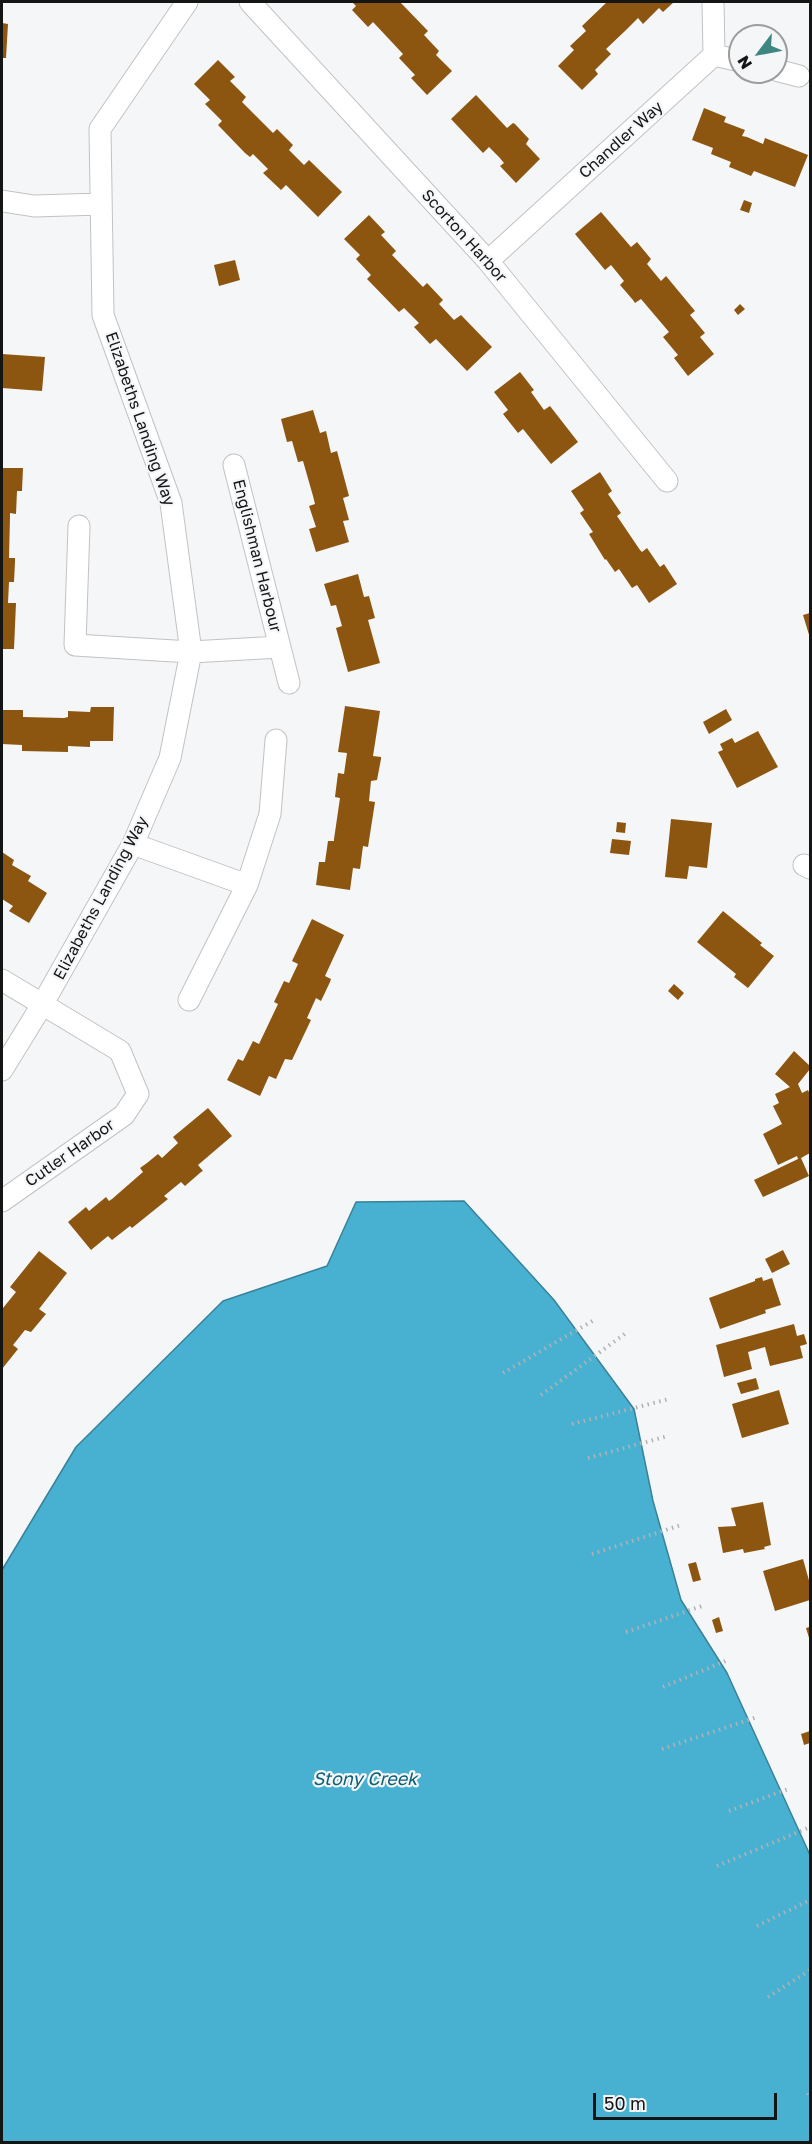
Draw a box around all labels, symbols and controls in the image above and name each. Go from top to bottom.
north arrow [728,24,788,84]
text: N [733,52,756,73]
street label: Chandler Way [575,97,667,183]
street label: Scorton Harbor [417,186,511,286]
street label: Elizabeths Landing Way [101,330,179,508]
street label: Englishman Harbour [229,478,285,634]
street label: Elizabeths Landing Way [50,813,152,983]
street label: Cutler Harbor [22,1115,118,1191]
water label: Stony Creek [313,1768,417,1790]
scale bar [596,2081,780,2119]
text: 50 m [604,2092,646,2114]

